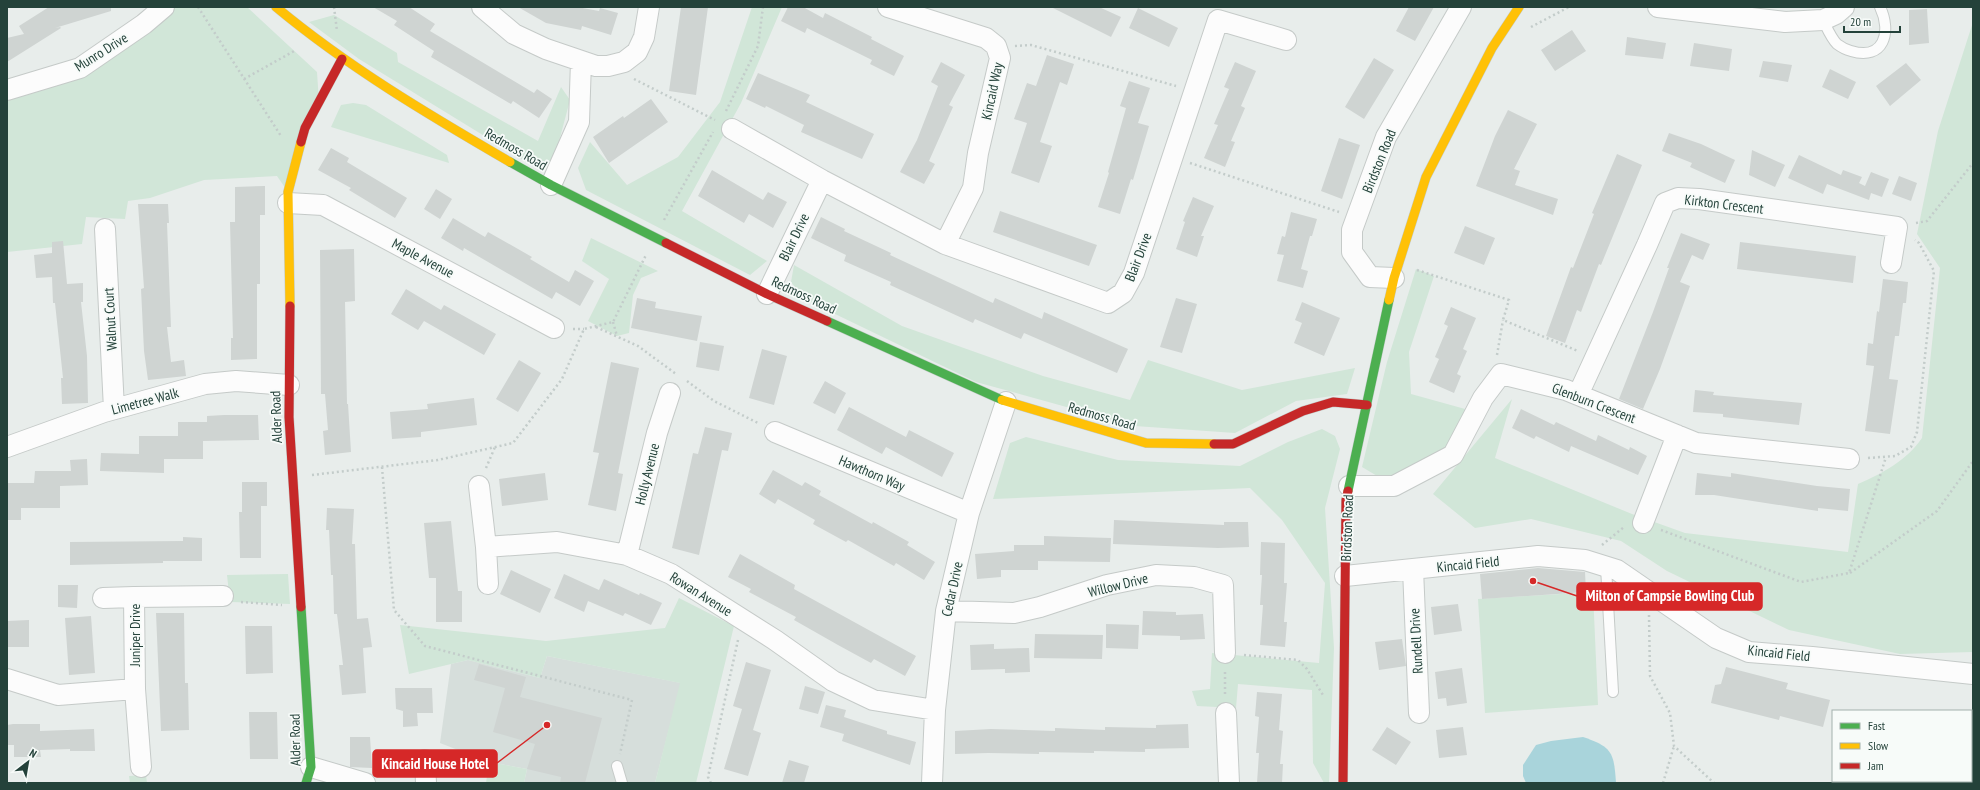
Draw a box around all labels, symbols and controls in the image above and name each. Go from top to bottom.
scale bar [1844,8,1900,34]
text: 20 m [1850,14,1871,29]
street label: Munro Drive [71,29,131,75]
street label: Kincaid Way [977,60,1007,121]
street label: Redmoss Road [481,124,551,174]
street label: Birdston Road [1358,127,1400,195]
street label: Kirkton Crescent [1684,190,1765,218]
street label: Blair Drive [775,210,813,264]
street label: Blair Drive [1121,230,1156,284]
street label: Maple Avenue [389,234,457,282]
street label: Redmoss Road [769,272,839,318]
street label: Walnut Court [99,287,121,351]
street label: Glenburn Crescent [1550,379,1639,427]
street label: Limetree Walk [109,383,181,419]
street label: Alder Road [266,390,286,444]
street label: Redmoss Road [1066,398,1138,434]
street label: Holly Avenue [631,441,663,507]
street label: Hawthorn Way [836,451,908,495]
street label: Birdston Road [1337,494,1357,562]
street label: Kincaid Field [1436,552,1500,576]
street label: Cedar Drive [937,560,967,618]
street label: Rowan Avenue [667,568,736,620]
street label: Willow Drive [1086,569,1150,601]
callout: Milton of Campsie Bowling Club [1577,583,1762,610]
text: Milton of Campsie Bowling Club [1586,586,1755,605]
street label: Juniper Drive [126,603,144,667]
street label: Rundell Drive [1405,607,1427,674]
street label: Kincaid Field [1747,641,1811,665]
legend [1832,710,1972,782]
street label: Alder Road [286,714,304,766]
text: Fast [1868,718,1886,733]
text: Slow [1868,738,1889,753]
north arrow [8,742,48,782]
text: N [27,746,39,761]
callout: Kincaid House Hotel [373,750,497,777]
text: Kincaid House Hotel [381,754,489,773]
text: Jam [1867,758,1884,773]

